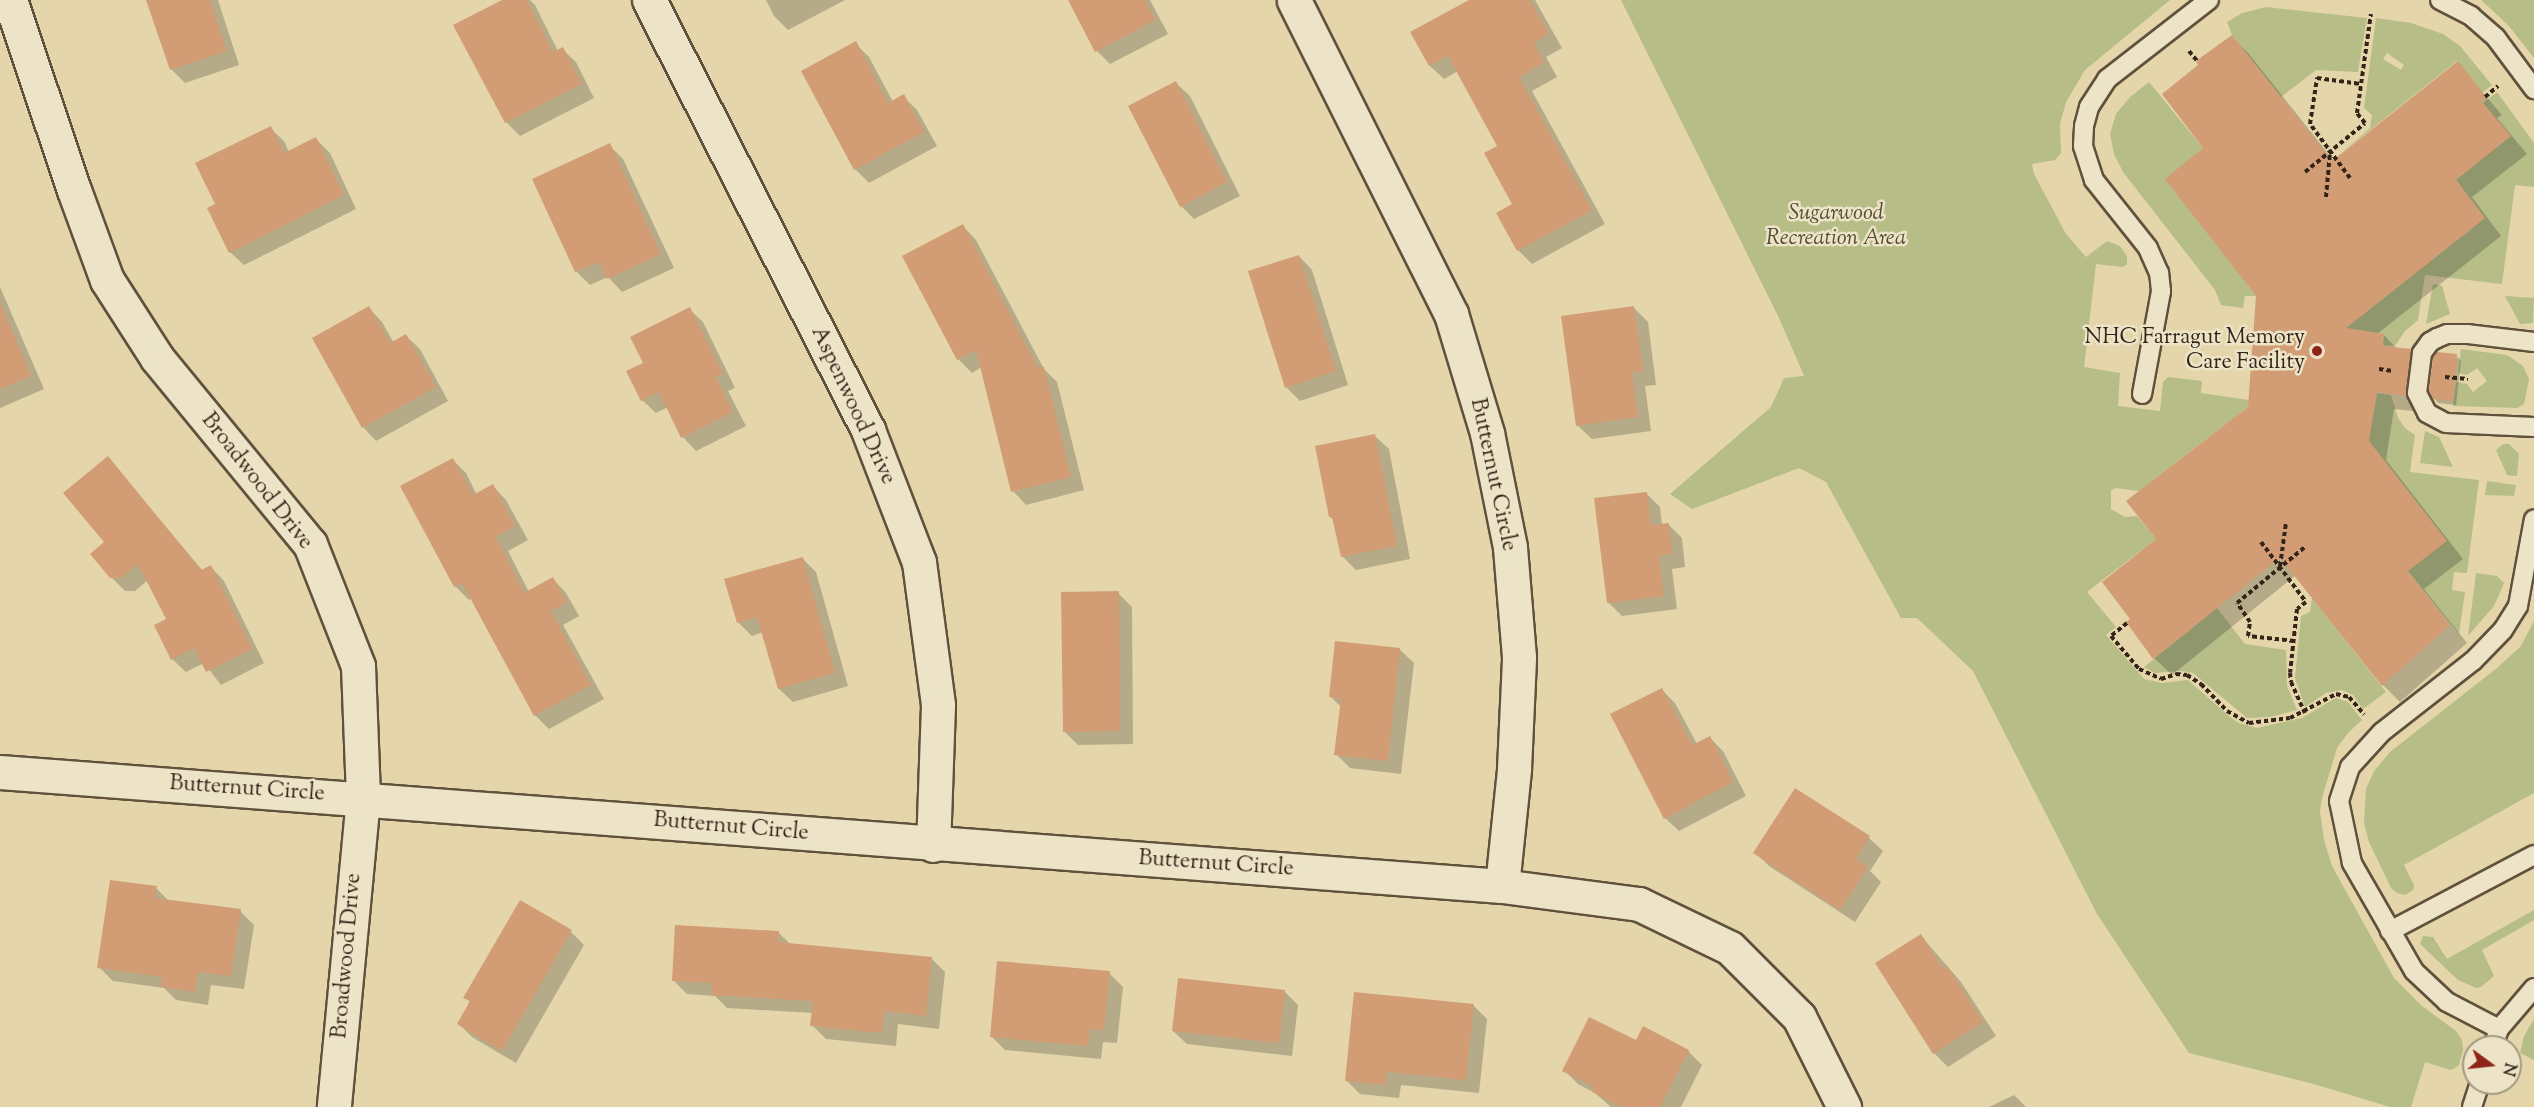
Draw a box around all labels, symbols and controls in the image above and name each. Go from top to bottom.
park label: Sugarwood Recreation Area [1766,201,1906,252]
street label: Aspenwood Drive [804,323,900,489]
place label: NHC Farragut Memory Care Facility [2085,325,2305,376]
marker: NHC Farragut Memory Care Facility [2310,344,2324,358]
street label: Butternut Circle [1463,396,1521,554]
street label: Broadwood Drive [194,408,318,556]
street label: Butternut Circle [168,771,326,809]
street label: Butternut Circle [652,808,810,848]
street label: Butternut Circle [1137,846,1295,884]
street label: Broadwood Drive [328,872,368,1040]
north arrow [2462,1035,2522,1095]
text: N [2495,1060,2521,1078]

